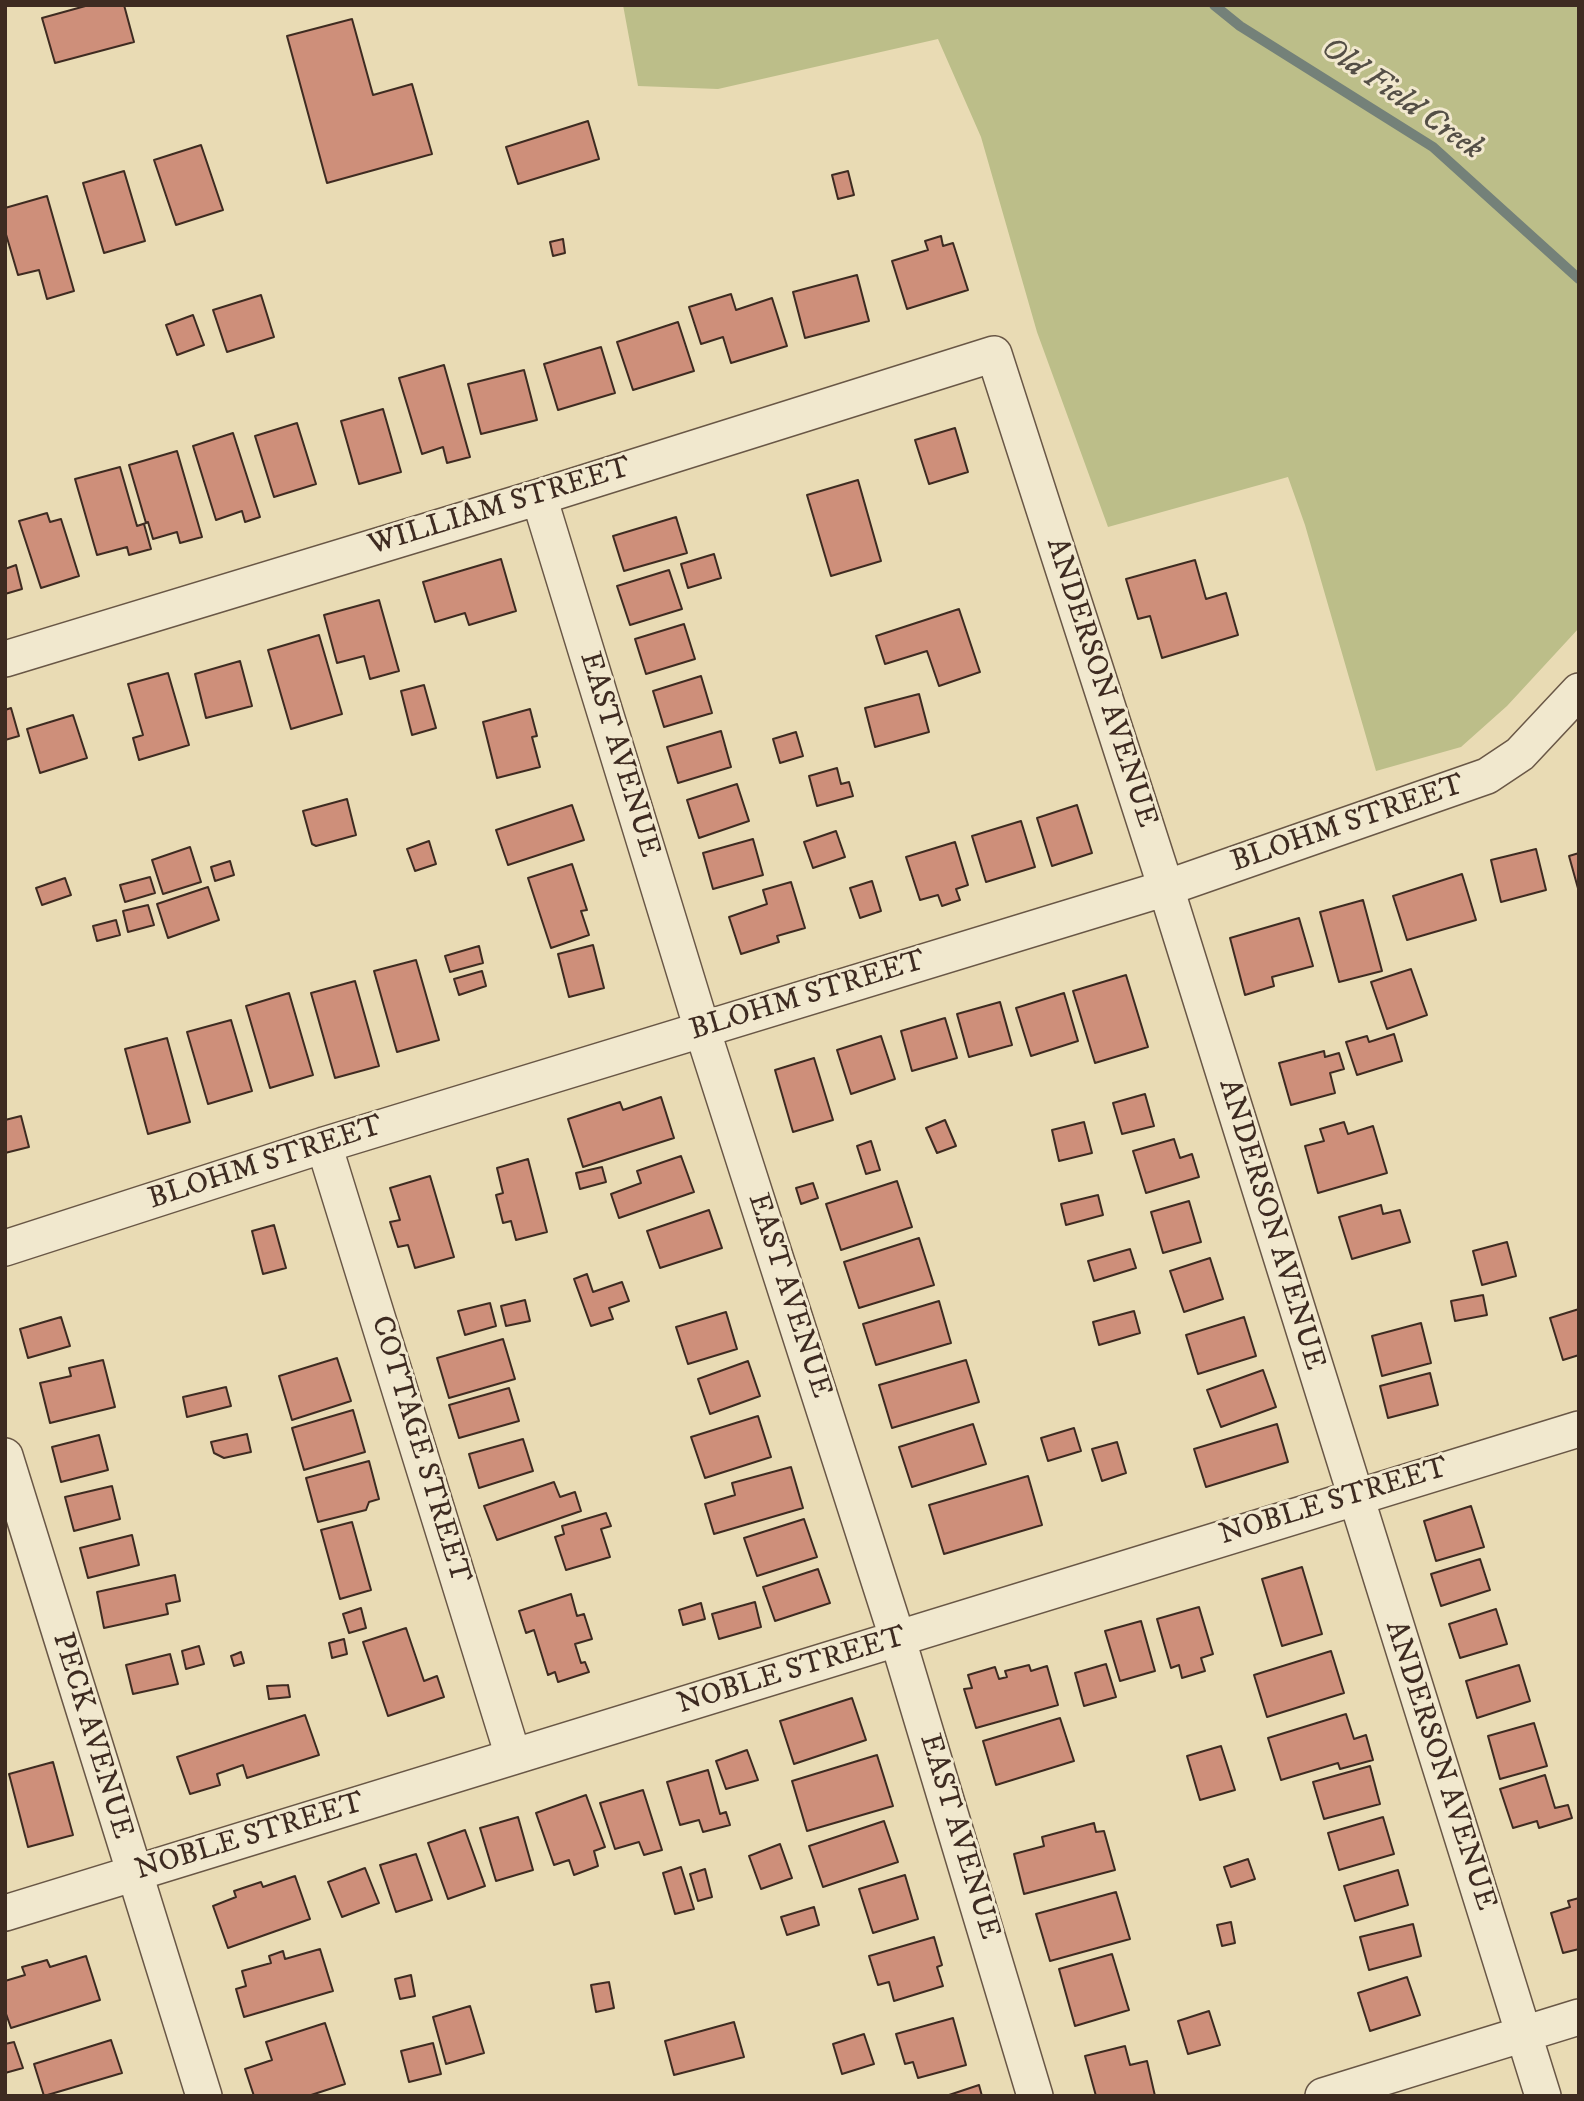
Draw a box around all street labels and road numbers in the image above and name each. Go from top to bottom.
street label: WILLIAM STREET [365,451,635,565]
street label: ANDERSON AVENUE [1036,534,1164,832]
street label: EAST AVENUE [570,648,666,862]
street label: BLOHM STREET [1227,768,1469,882]
street label: BLOHM STREET [686,944,930,1050]
street label: ANDERSON AVENUE [1209,1075,1331,1375]
street label: BLOHM STREET [144,1109,388,1219]
street label: EAST AVENUE [738,1189,838,1403]
street label: COTTAGE STREET [361,1312,477,1588]
street label: NOBLE STREET [1215,1451,1453,1555]
street label: ANDERSON AVENUE [1375,1617,1503,1915]
street label: NOBLE STREET [673,1620,911,1724]
street label: PECK AVENUE [43,1629,139,1843]
street label: EAST AVENUE [910,1730,1006,1944]
street label: NOBLE STREET [131,1786,369,1890]

